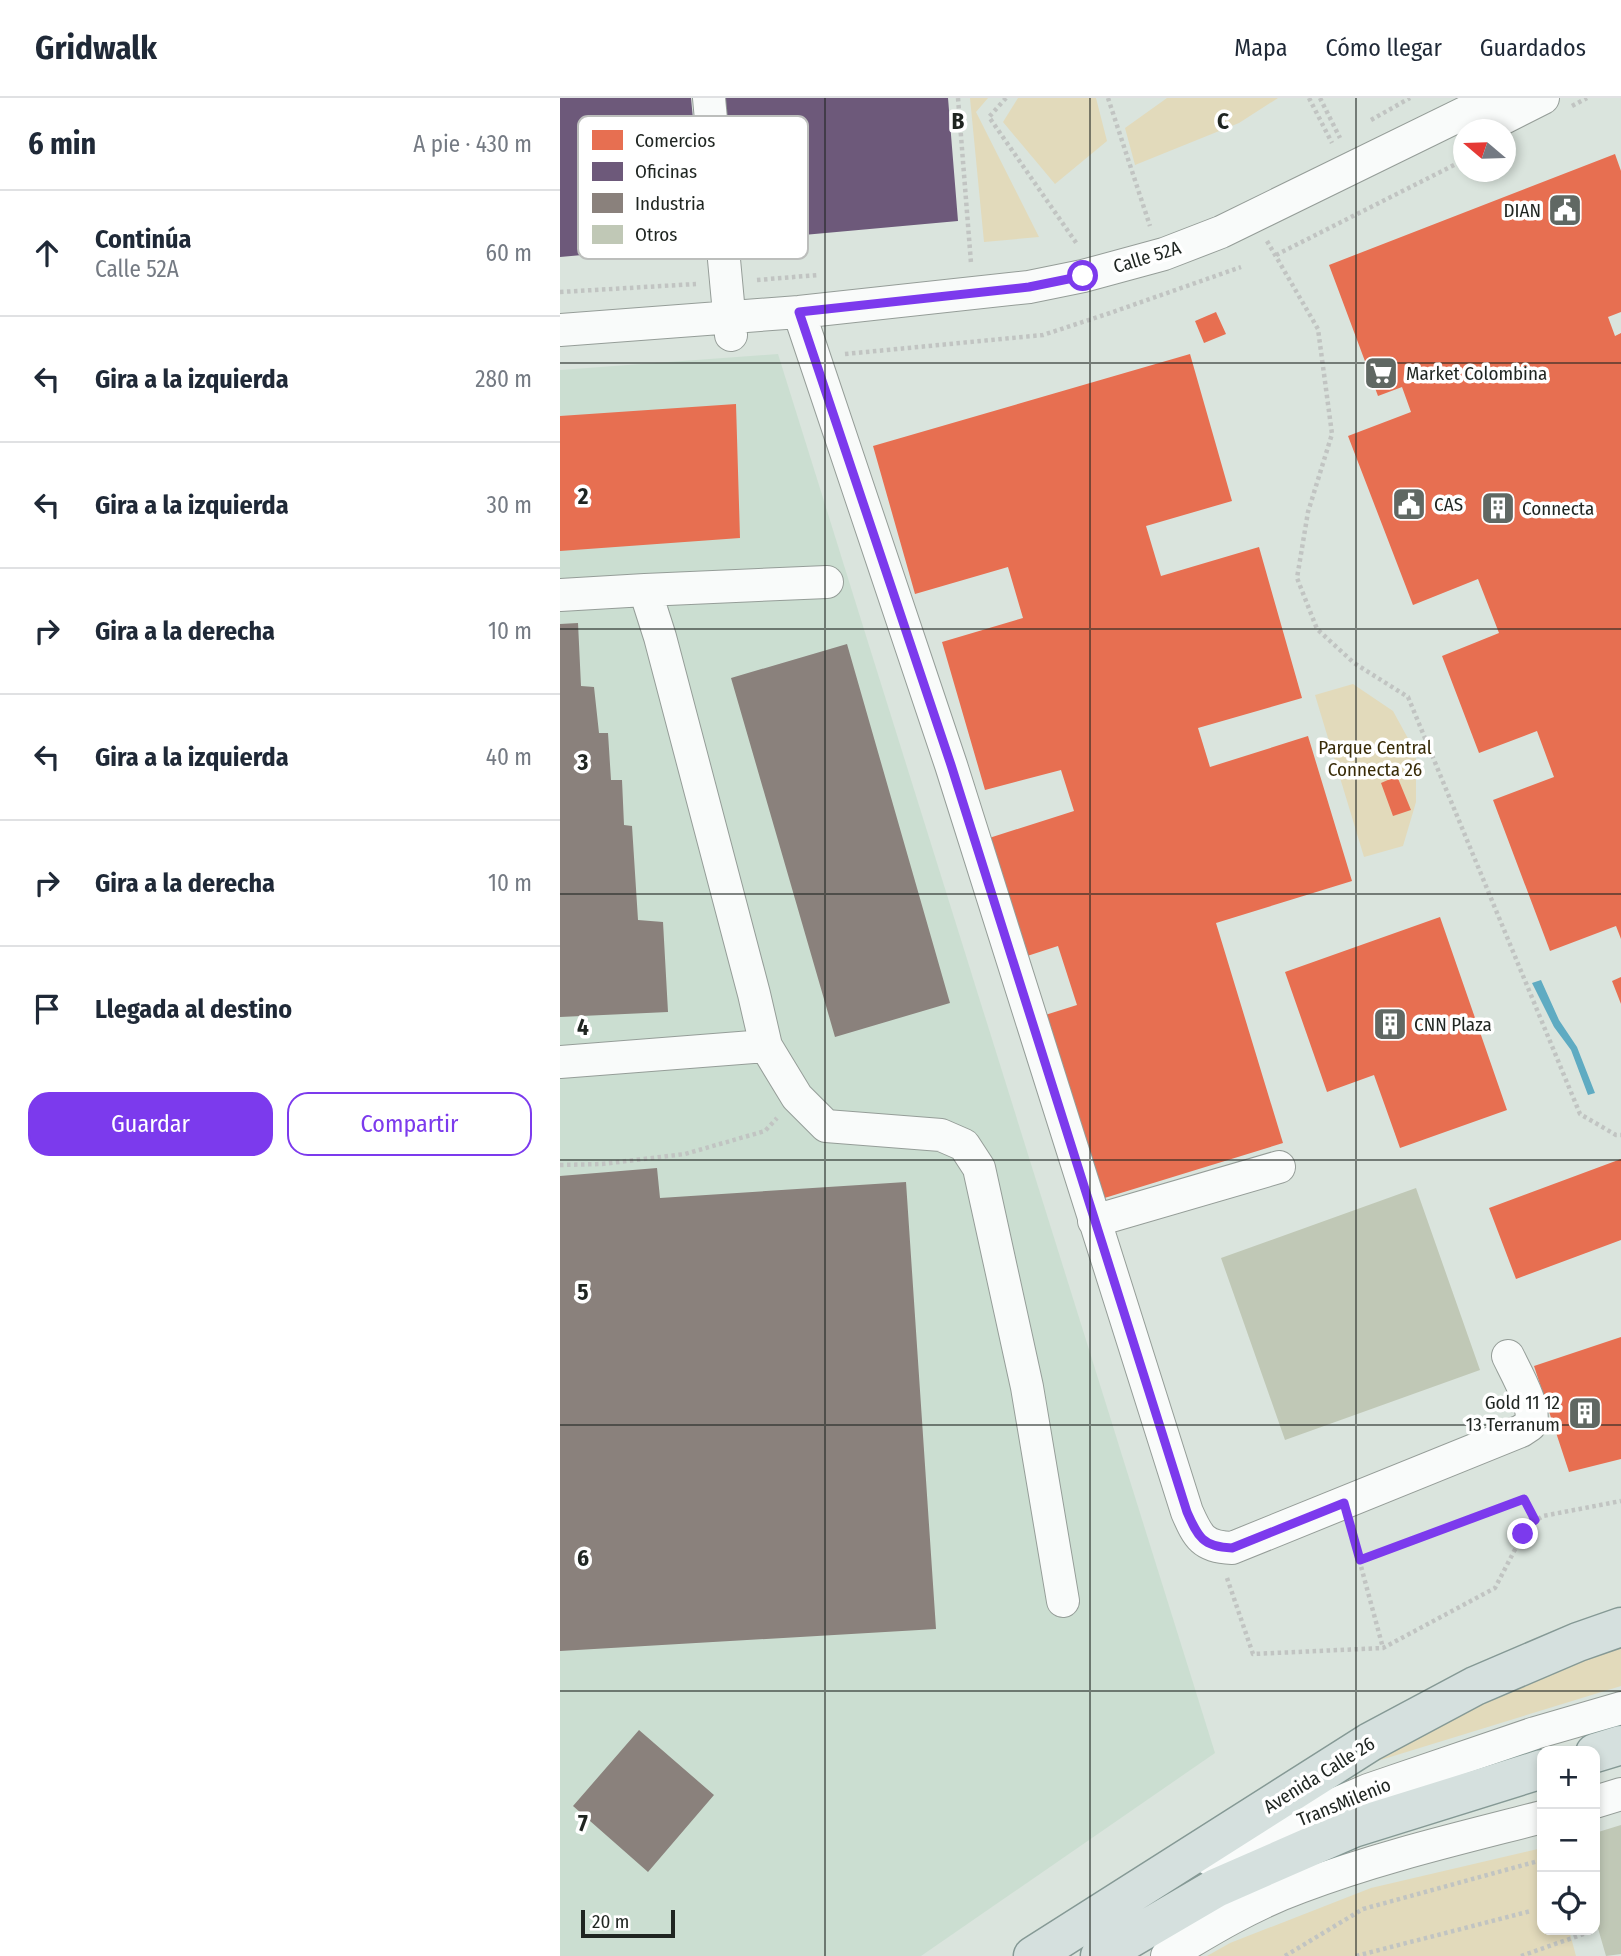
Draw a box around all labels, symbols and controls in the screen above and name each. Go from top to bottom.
text: Gridwalk [35,28,157,68]
text: Mapa [1234,34,1287,62]
text: Cómo llegar [1325,34,1442,62]
text: Guardados [1480,34,1586,62]
text: B [952,107,965,135]
text: C [1217,107,1229,135]
legend [578,116,808,259]
north arrow [1453,119,1516,182]
text: 6 min [28,126,96,162]
text: Comercios [635,129,715,152]
text: A pie · 430 m [413,130,532,158]
text: Oficinas [635,160,697,183]
public building icon: DIAN [1546,191,1584,229]
text: Industria [635,192,705,215]
place label: DIAN [1503,199,1541,222]
text: Otros [635,223,677,246]
text: Continúa [95,224,192,255]
icon: ahead [28,234,66,272]
street label: Calle 52A [1111,236,1183,278]
text: 60 m [486,239,532,267]
text: Calle 52A [95,255,179,283]
route start [1067,260,1098,291]
supermarket icon: Market Colombina [1362,354,1400,392]
icon: left [28,360,66,398]
place label: Market Colombina [1406,362,1547,385]
text: Gira a la izquierda [95,364,289,395]
text: 280 m [475,365,532,393]
text: 2 [577,482,589,510]
public building icon: CAS [1390,485,1428,523]
icon: left [28,486,66,524]
building icon: Connecta [1479,489,1517,527]
text: Gira a la izquierda [95,490,289,521]
text: 30 m [487,491,532,519]
place label: CAS [1434,493,1463,516]
place label: Connecta [1522,497,1594,520]
icon: right [28,612,66,650]
text: Gira a la derecha [95,616,275,647]
text: 10 m [488,617,532,645]
park label: Parque Central Connecta 26 [1318,736,1432,781]
icon: left [28,738,66,776]
text: Gira a la izquierda [95,742,289,773]
text: 40 m [486,743,532,771]
text: 3 [577,748,589,776]
icon: right [28,864,66,902]
text: Gira a la derecha [95,868,275,899]
text: 10 m [488,869,532,897]
icon: arrive [28,990,66,1028]
text: Llegada al destino [95,994,292,1025]
building icon: CNN Plaza [1371,1005,1409,1043]
text: 4 [577,1013,589,1041]
place label: CNN Plaza [1414,1013,1492,1036]
button: Guardar [28,1092,273,1156]
button: Compartir [287,1092,532,1156]
text: 5 [577,1278,589,1306]
place label: Gold 11 12 13 Terranum [1466,1391,1560,1436]
building icon: Gold 11 12 13 Terranum [1566,1394,1604,1432]
route end [1507,1518,1538,1549]
text: 6 [577,1544,589,1572]
street label: Avenida Calle 26 [1259,1732,1379,1818]
map controls [1537,1746,1600,1935]
button: + [1537,1746,1600,1809]
street label: TransMilenio [1294,1773,1394,1831]
text: 7 [578,1809,588,1837]
button: − [1537,1809,1600,1872]
button: locate [1537,1872,1600,1935]
scale bar [581,1907,676,1939]
text: 20 m [592,1910,629,1933]

